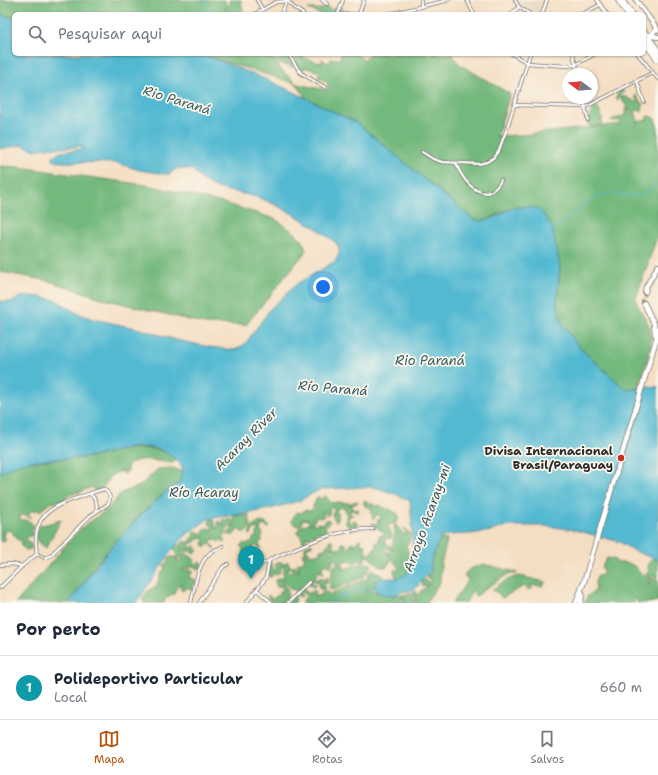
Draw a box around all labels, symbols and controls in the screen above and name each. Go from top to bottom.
search box [12,12,646,56]
icon: search [26,23,48,45]
text: Pesquisar aqui [58,24,162,44]
north arrow [562,68,598,104]
water label: Rio Paraná [141,82,213,118]
your location [313,277,333,297]
water label: Rio Paraná [395,352,465,369]
water label: Río Paraná [297,376,369,400]
water label: Acaray River [211,403,282,474]
place label: Divisa Internacional Brasil/Paraguay [484,443,613,473]
marker: Divisa Internacional Brasil/Paraguay [616,453,626,463]
water label: Arroyo Acaray-mi [400,462,454,574]
water label: Río Acaray [169,484,239,501]
pin: 1 [238,546,264,579]
text: Por perto [16,618,101,640]
text: Polideportivo Particular [54,669,243,689]
text: 1 [26,679,32,696]
text: 660 m [600,679,642,696]
text: Local [54,689,87,706]
tab: Mapa [94,728,124,767]
tab: Rotas [312,728,343,767]
tab: Salvos [530,728,564,767]

